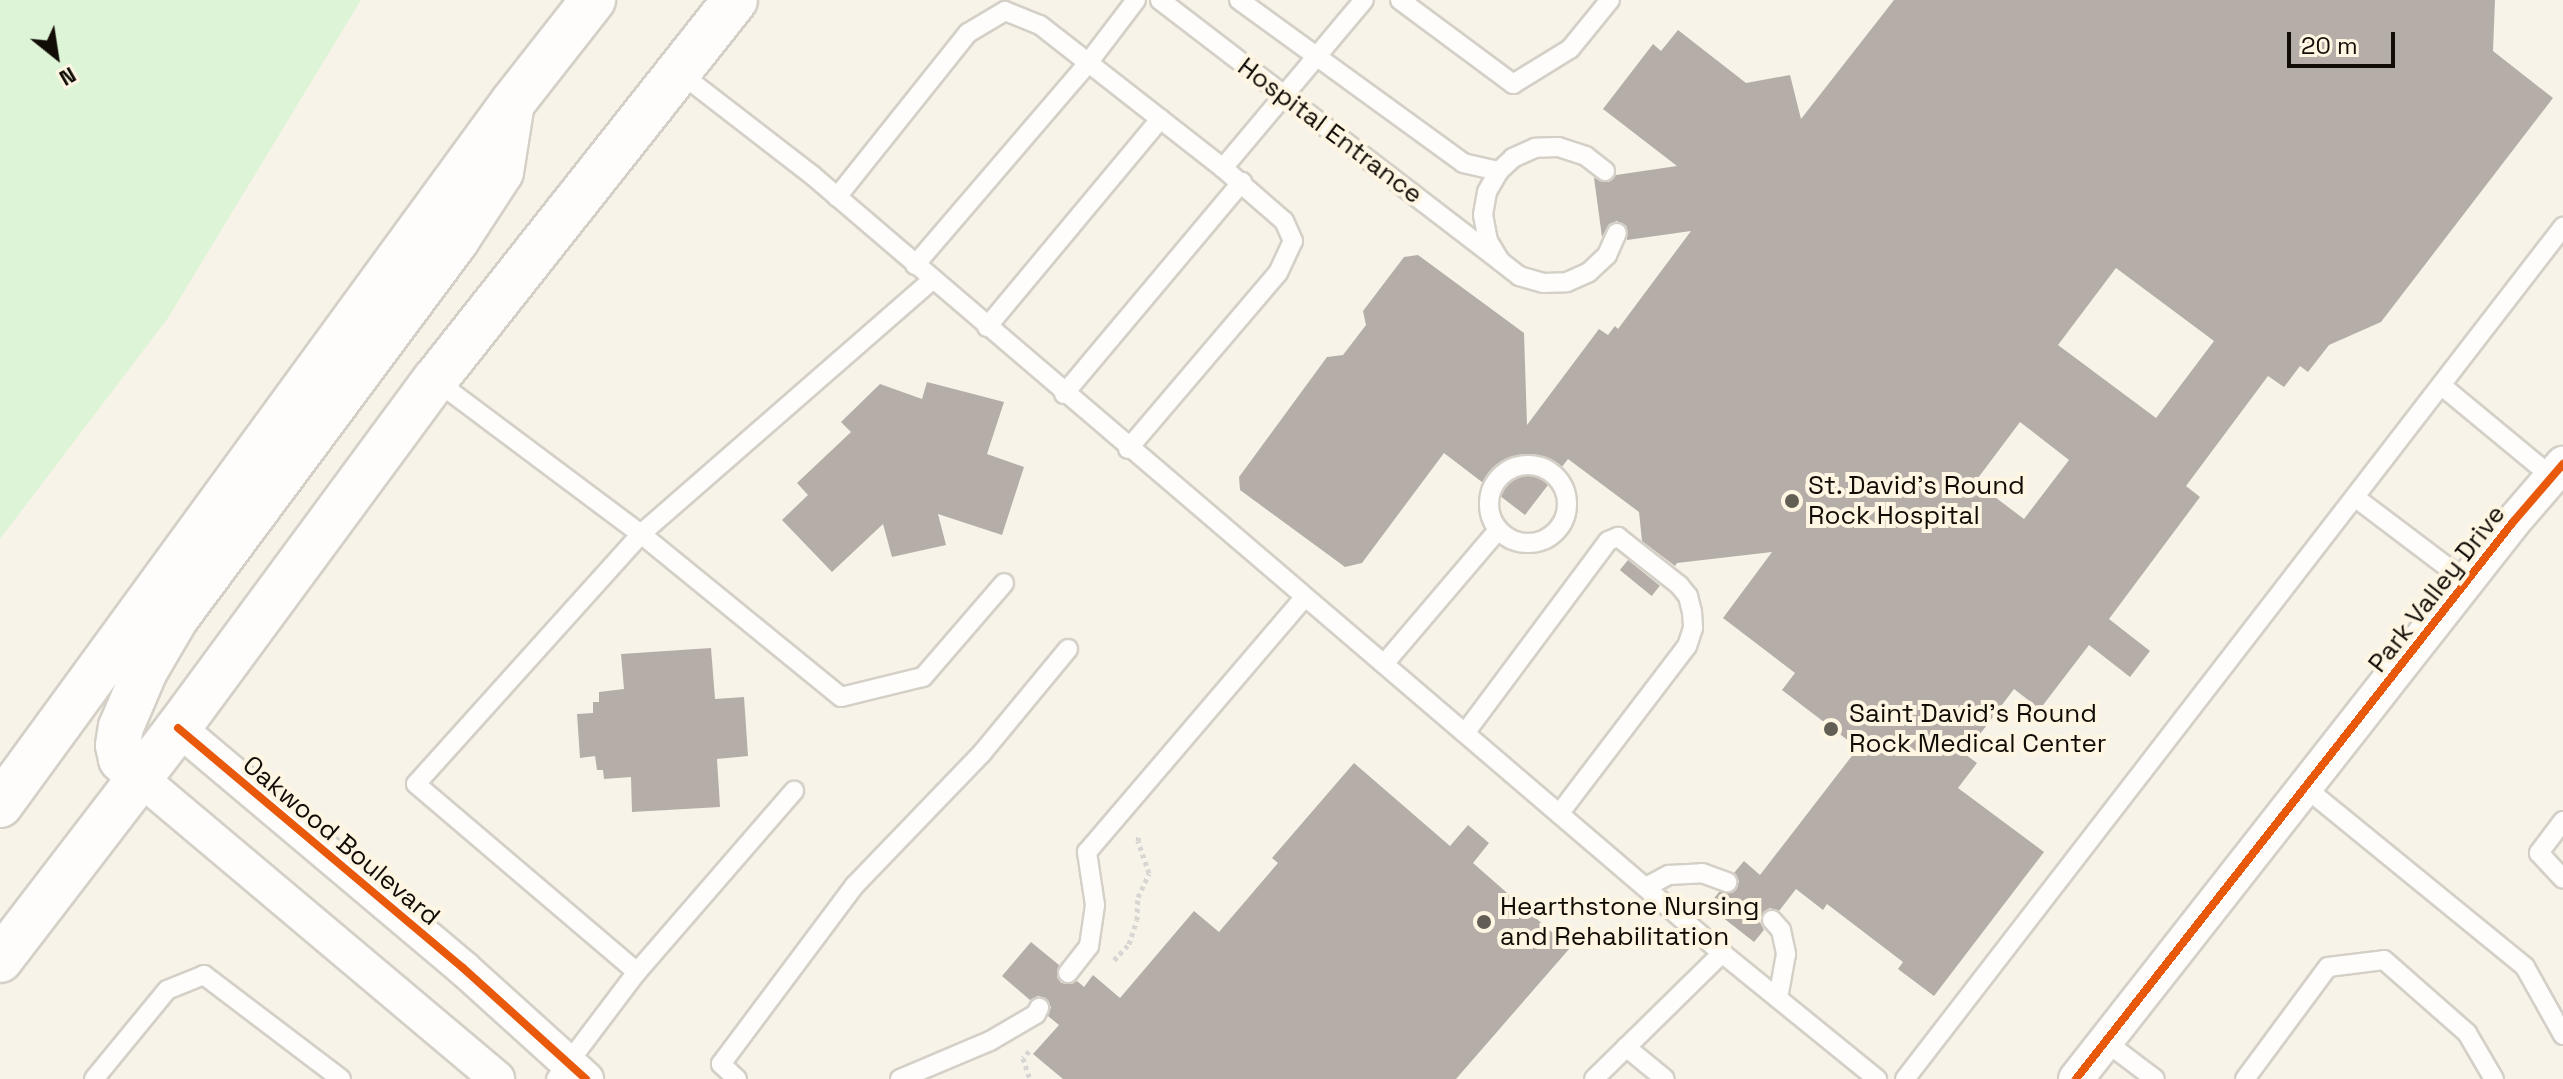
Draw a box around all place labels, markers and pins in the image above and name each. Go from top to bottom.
place label: St. David's Round Rock Hospital [1808,470,2026,532]
marker: St. David's Round Rock Hospital [1783,492,1801,510]
place label: Saint David's Round Rock Medical Center [1849,698,2107,760]
marker: Saint David's Round Rock Medical Center [1820,718,1842,740]
place label: Hearthstone Nursing and Rehabilitation [1500,891,1759,952]
marker: Hearthstone Nursing and Rehabilitation [1475,913,1493,931]

